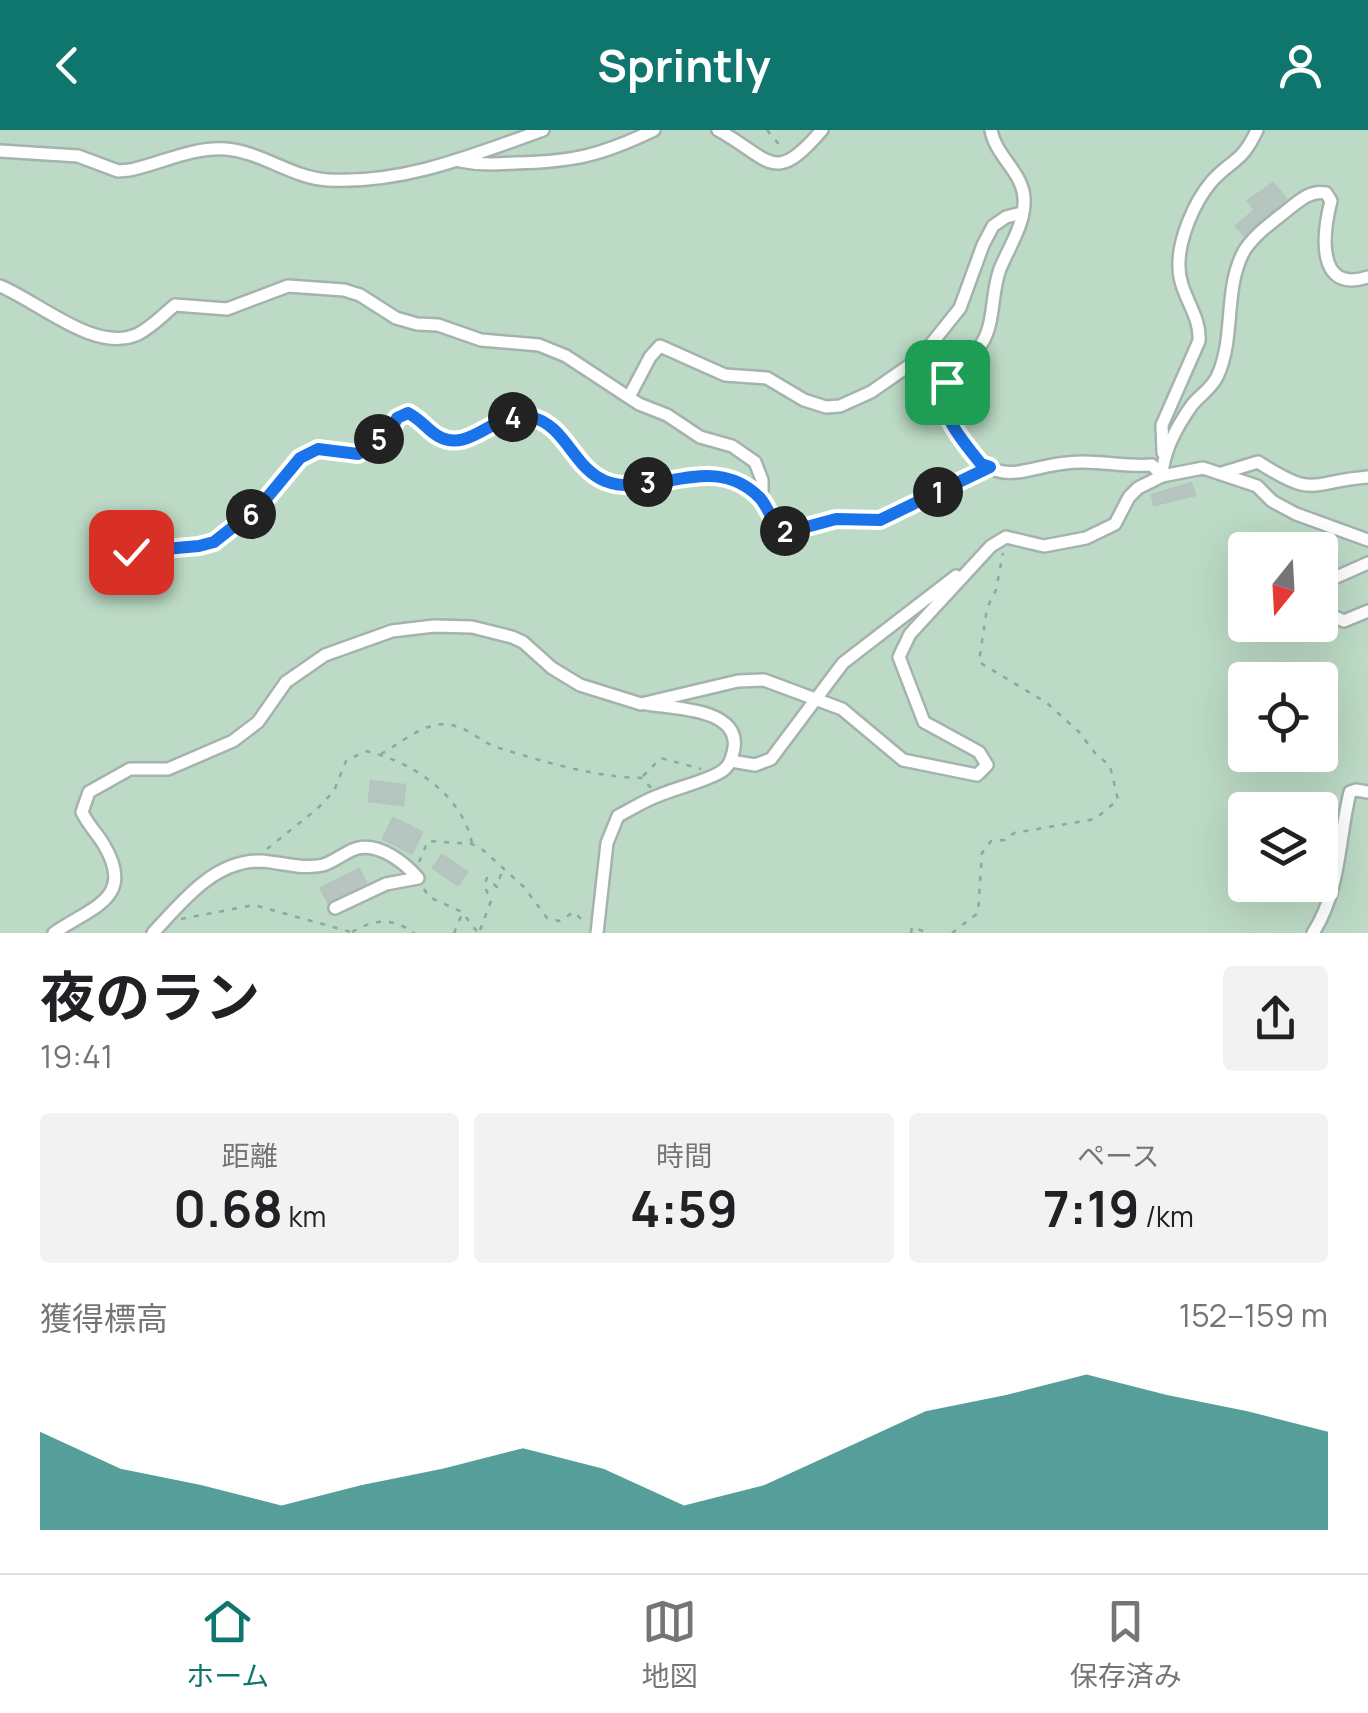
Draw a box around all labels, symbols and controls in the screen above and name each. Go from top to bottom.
text: Sprintly [597,34,771,96]
icon: back [40,38,95,93]
icon: person [1273,38,1328,93]
pin [905,340,990,425]
icon: arrive [920,355,975,410]
pin: 4 [488,392,538,442]
text: 4 [504,398,522,436]
pin: 5 [354,414,404,464]
text: 5 [371,420,387,458]
pin: 3 [623,457,673,507]
text: 3 [640,463,656,501]
pin: 1 [913,467,963,517]
text: 1 [932,473,944,511]
pin: 6 [226,489,276,539]
text: 6 [242,495,260,533]
pin: 2 [760,506,810,556]
pin [89,510,174,595]
text: 2 [777,512,793,550]
icon: check [104,525,159,580]
north arrow [1228,532,1338,642]
map controls [1228,532,1338,902]
button: locate [1228,662,1338,772]
button: layers [1228,792,1338,902]
text: 夜のラン [40,958,260,1034]
button: share [1223,966,1328,1071]
text: 19:41 [40,1034,113,1078]
text: 距離 [222,1136,278,1174]
text: 時間 [656,1136,712,1174]
text: ペース [1077,1136,1160,1174]
text: 0.68 [173,1174,283,1242]
text: 4:59 [630,1174,738,1242]
text: 7:19 [1043,1174,1140,1242]
text: km [283,1197,326,1235]
text: /km [1140,1197,1194,1235]
text: 152–159 m [1179,1293,1328,1337]
text: 獲得標高 [40,1296,168,1340]
tab: ホーム [186,1594,269,1694]
tab: 地図 [642,1594,698,1694]
tab: 保存済み [1070,1594,1182,1694]

